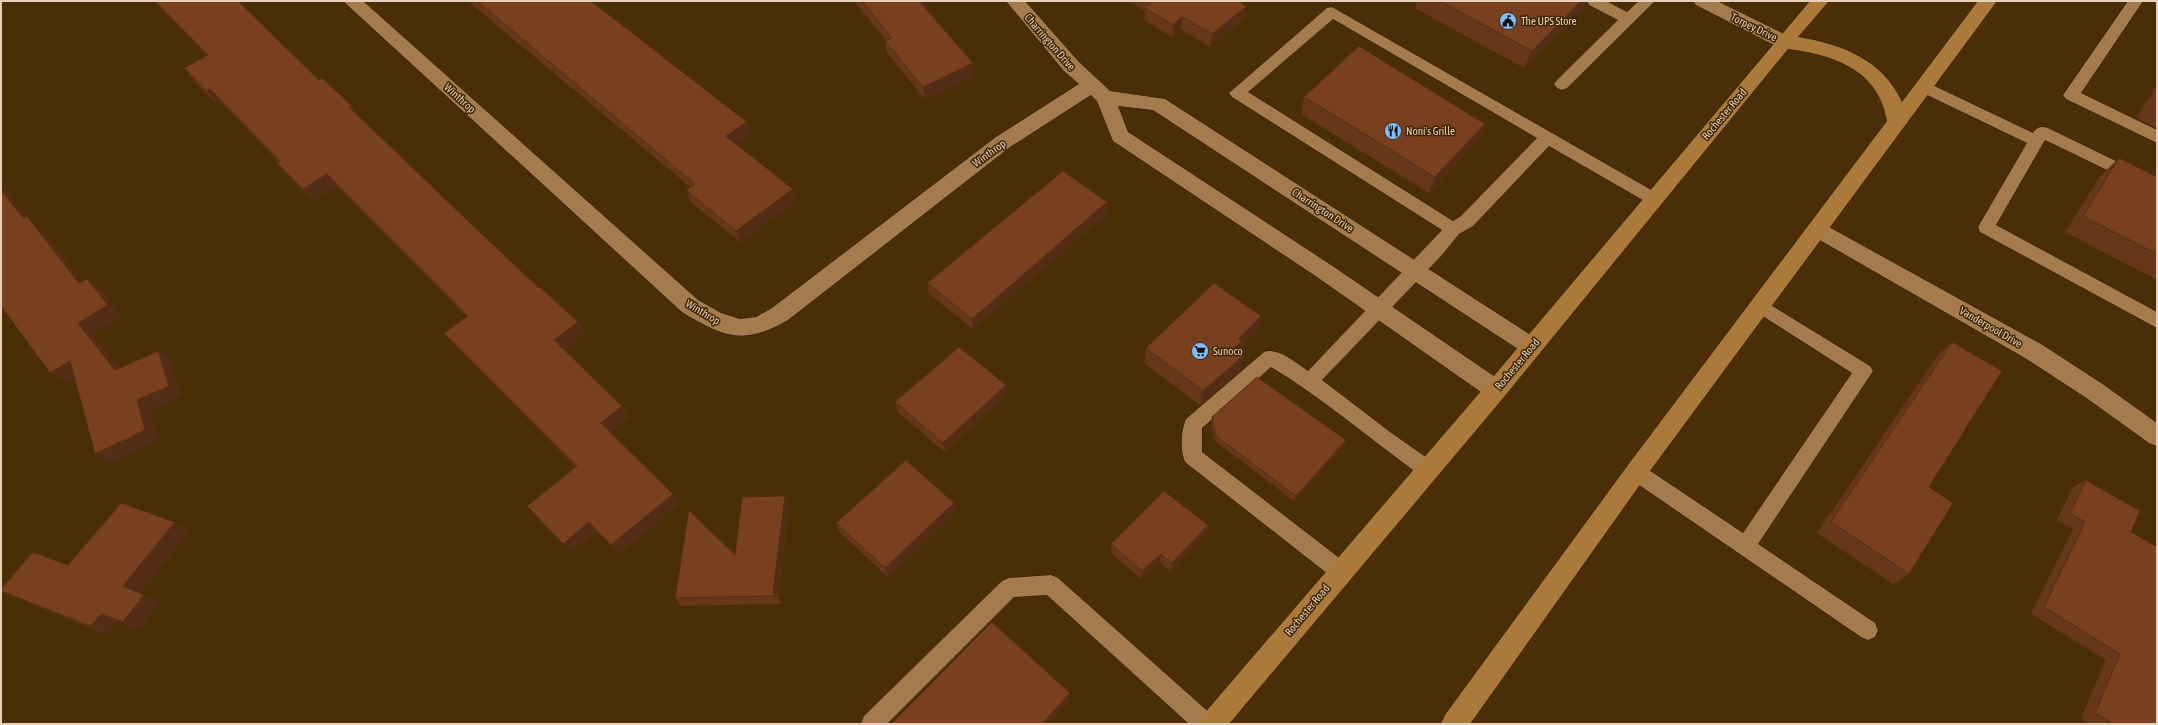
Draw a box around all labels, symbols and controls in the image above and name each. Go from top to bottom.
street label: Charrington Drive [1022,11,1078,73]
public building icon: The UPS Store [1498,11,1518,31]
street label: Torpey Drive [1729,11,1779,43]
place label: The UPS Store [1521,15,1577,27]
street label: Winthrop [442,81,478,115]
street label: Rochester Road [1699,86,1749,142]
restaurant icon: Noni's Grille [1383,121,1403,141]
place label: Noni's Grille [1406,125,1455,137]
street label: Winthrop [970,137,1008,169]
street label: Charrington Drive [1290,186,1356,234]
street label: Winthrop [684,297,722,327]
street label: Vanderpool Drive [1958,304,2024,350]
street label: Rochester Road [1492,336,1542,392]
supermarket icon: Sunoco [1190,341,1210,361]
place label: Sunoco [1213,345,1243,357]
street label: Rochester Road [1282,582,1332,638]

